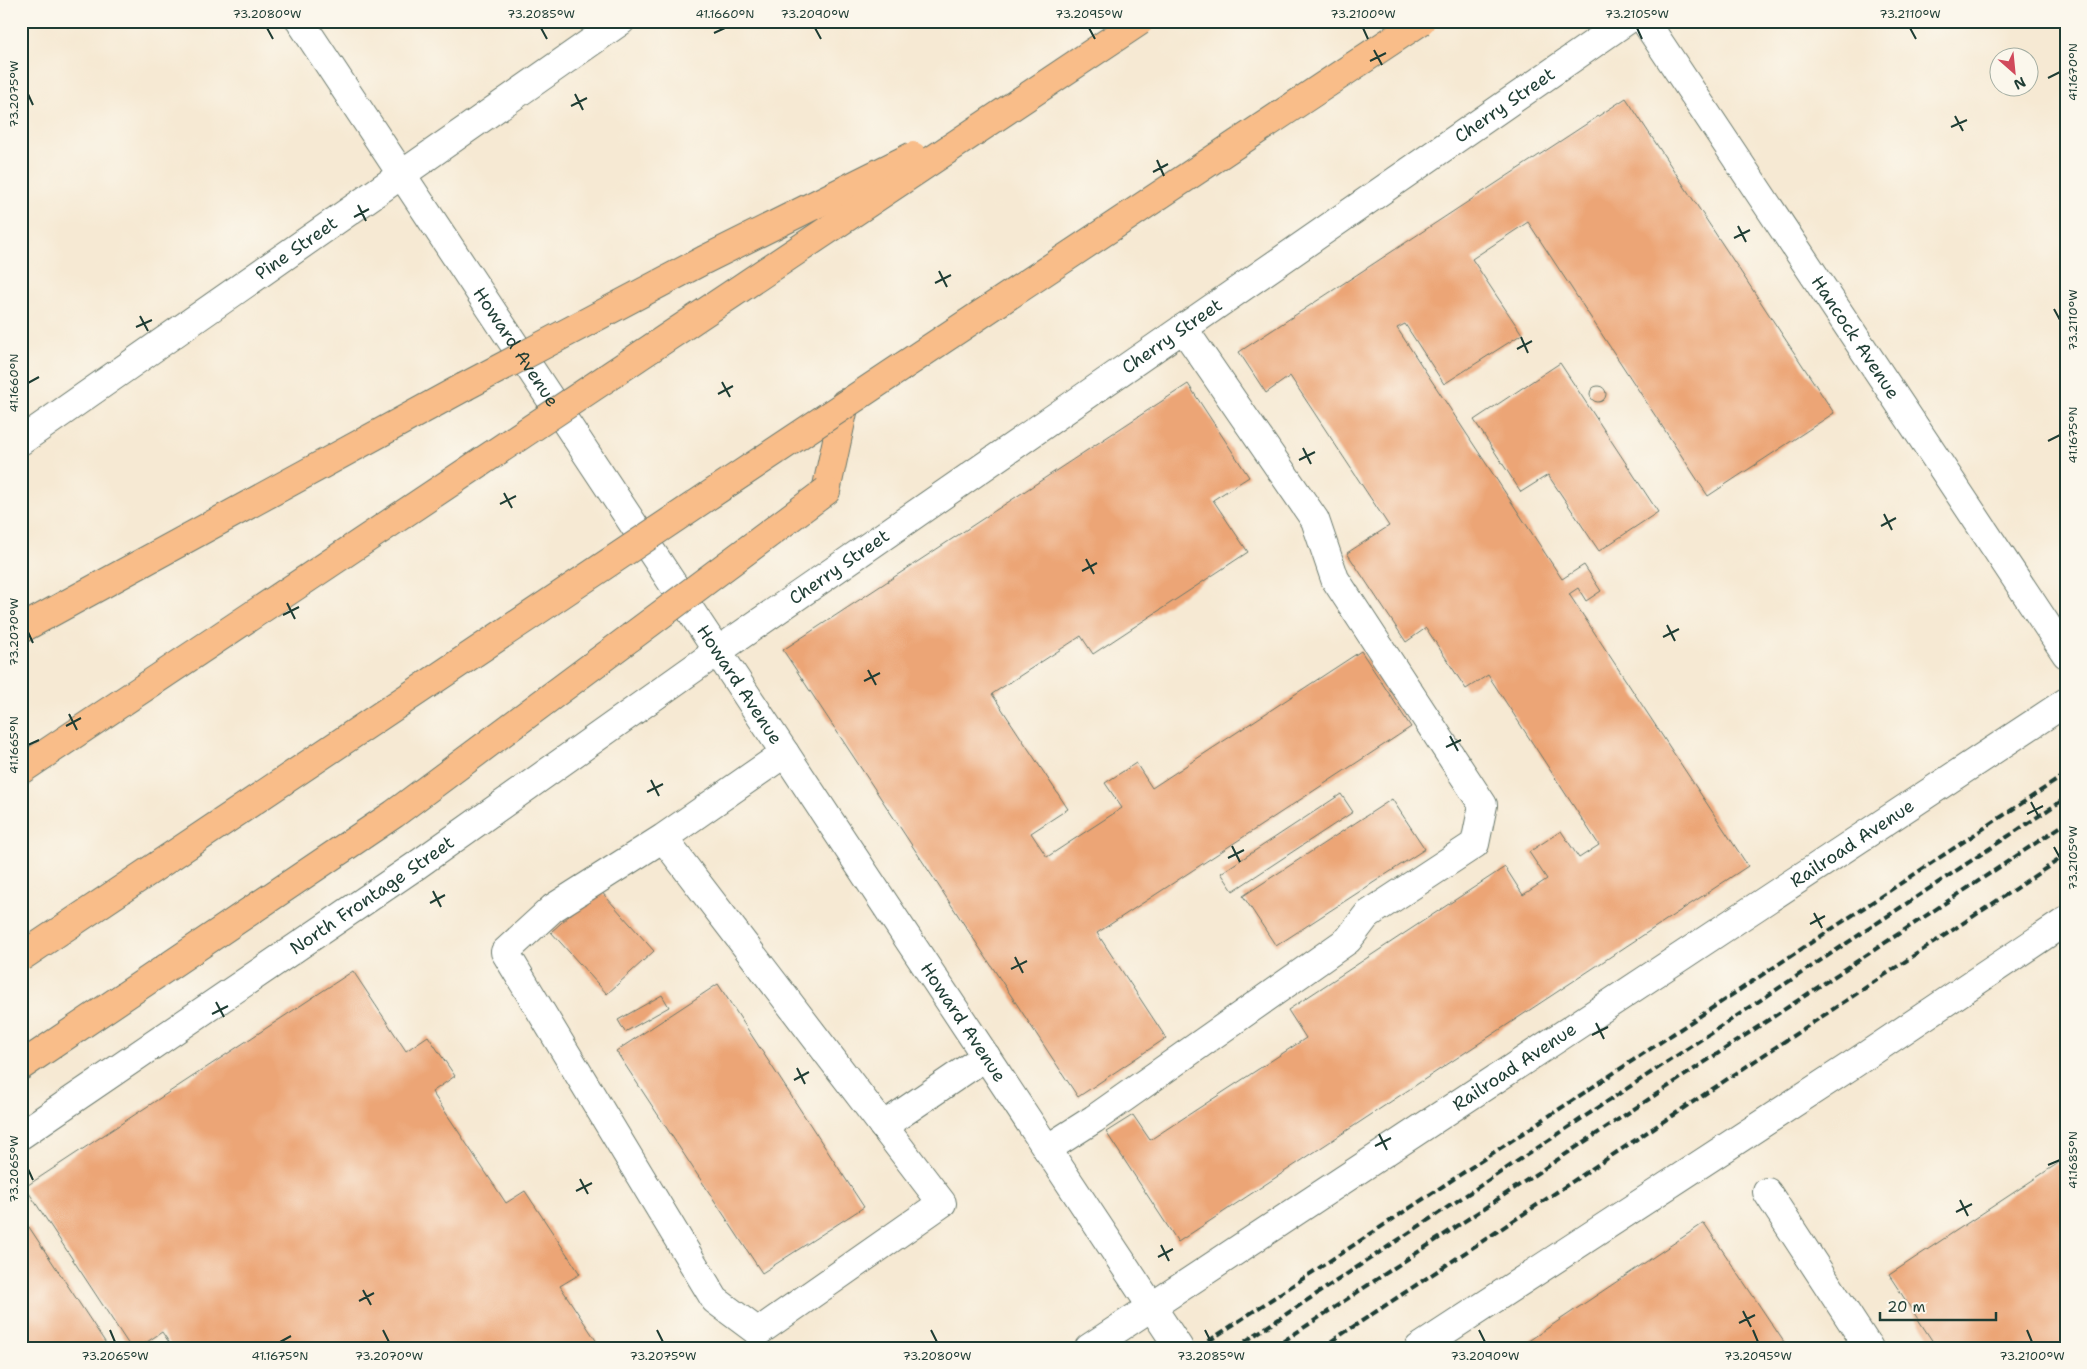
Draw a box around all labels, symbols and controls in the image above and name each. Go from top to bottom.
text: 73.2080°W [233,6,301,22]
text: 73.2085°W [507,6,575,22]
text: 41.1660°N [695,6,755,22]
text: 73.2090°W [781,6,849,22]
text: 73.2095°W [1055,6,1123,22]
text: 73.2100°W [1330,6,1396,22]
text: 73.2105°W [1605,6,1669,22]
text: 73.2110°W [1879,6,1941,22]
text: 41.1670°N [2065,43,2081,101]
north arrow [1990,48,2040,98]
text: 73.2075°W [6,60,22,128]
street label: Cherry Street [1450,62,1560,148]
text: N [2011,73,2029,94]
street label: Pine Street [250,211,342,286]
street label: Hancock Avenue [1806,271,1905,404]
street label: Howard Avenue [468,282,564,411]
text: 73.2110°W [2065,289,2081,351]
street label: Cherry Street [1117,293,1227,379]
text: 41.1660°N [6,353,22,413]
text: 41.1675°N [2065,407,2081,463]
street label: Cherry Street [784,524,894,610]
text: 73.2070°W [6,598,22,666]
street label: Howard Avenue [691,620,788,749]
text: 41.1665°N [6,716,22,774]
street label: Railroad Avenue [1786,794,1919,893]
text: 73.2105°W [2065,826,2081,890]
street label: North Frontage Street [285,830,459,960]
street label: Howard Avenue [915,958,1012,1087]
street label: Railroad Avenue [1448,1017,1581,1116]
text: 41.1685°N [2065,1131,2081,1189]
text: 73.2065°W [6,1135,22,1203]
scale bar [1880,1289,1996,1321]
text: 20 m [1887,1297,1926,1317]
text: 73.2065°W [81,1348,149,1364]
text: 41.1675°N [252,1348,308,1364]
text: 73.2070°W [355,1348,423,1364]
text: 73.2075°W [629,1348,697,1364]
text: 73.2080°W [903,1348,971,1364]
text: 73.2085°W [1177,1348,1245,1364]
text: 73.2090°W [1451,1348,1519,1364]
text: 73.2095°W [1724,1348,1792,1364]
text: 73.2100°W [1999,1348,2065,1364]

